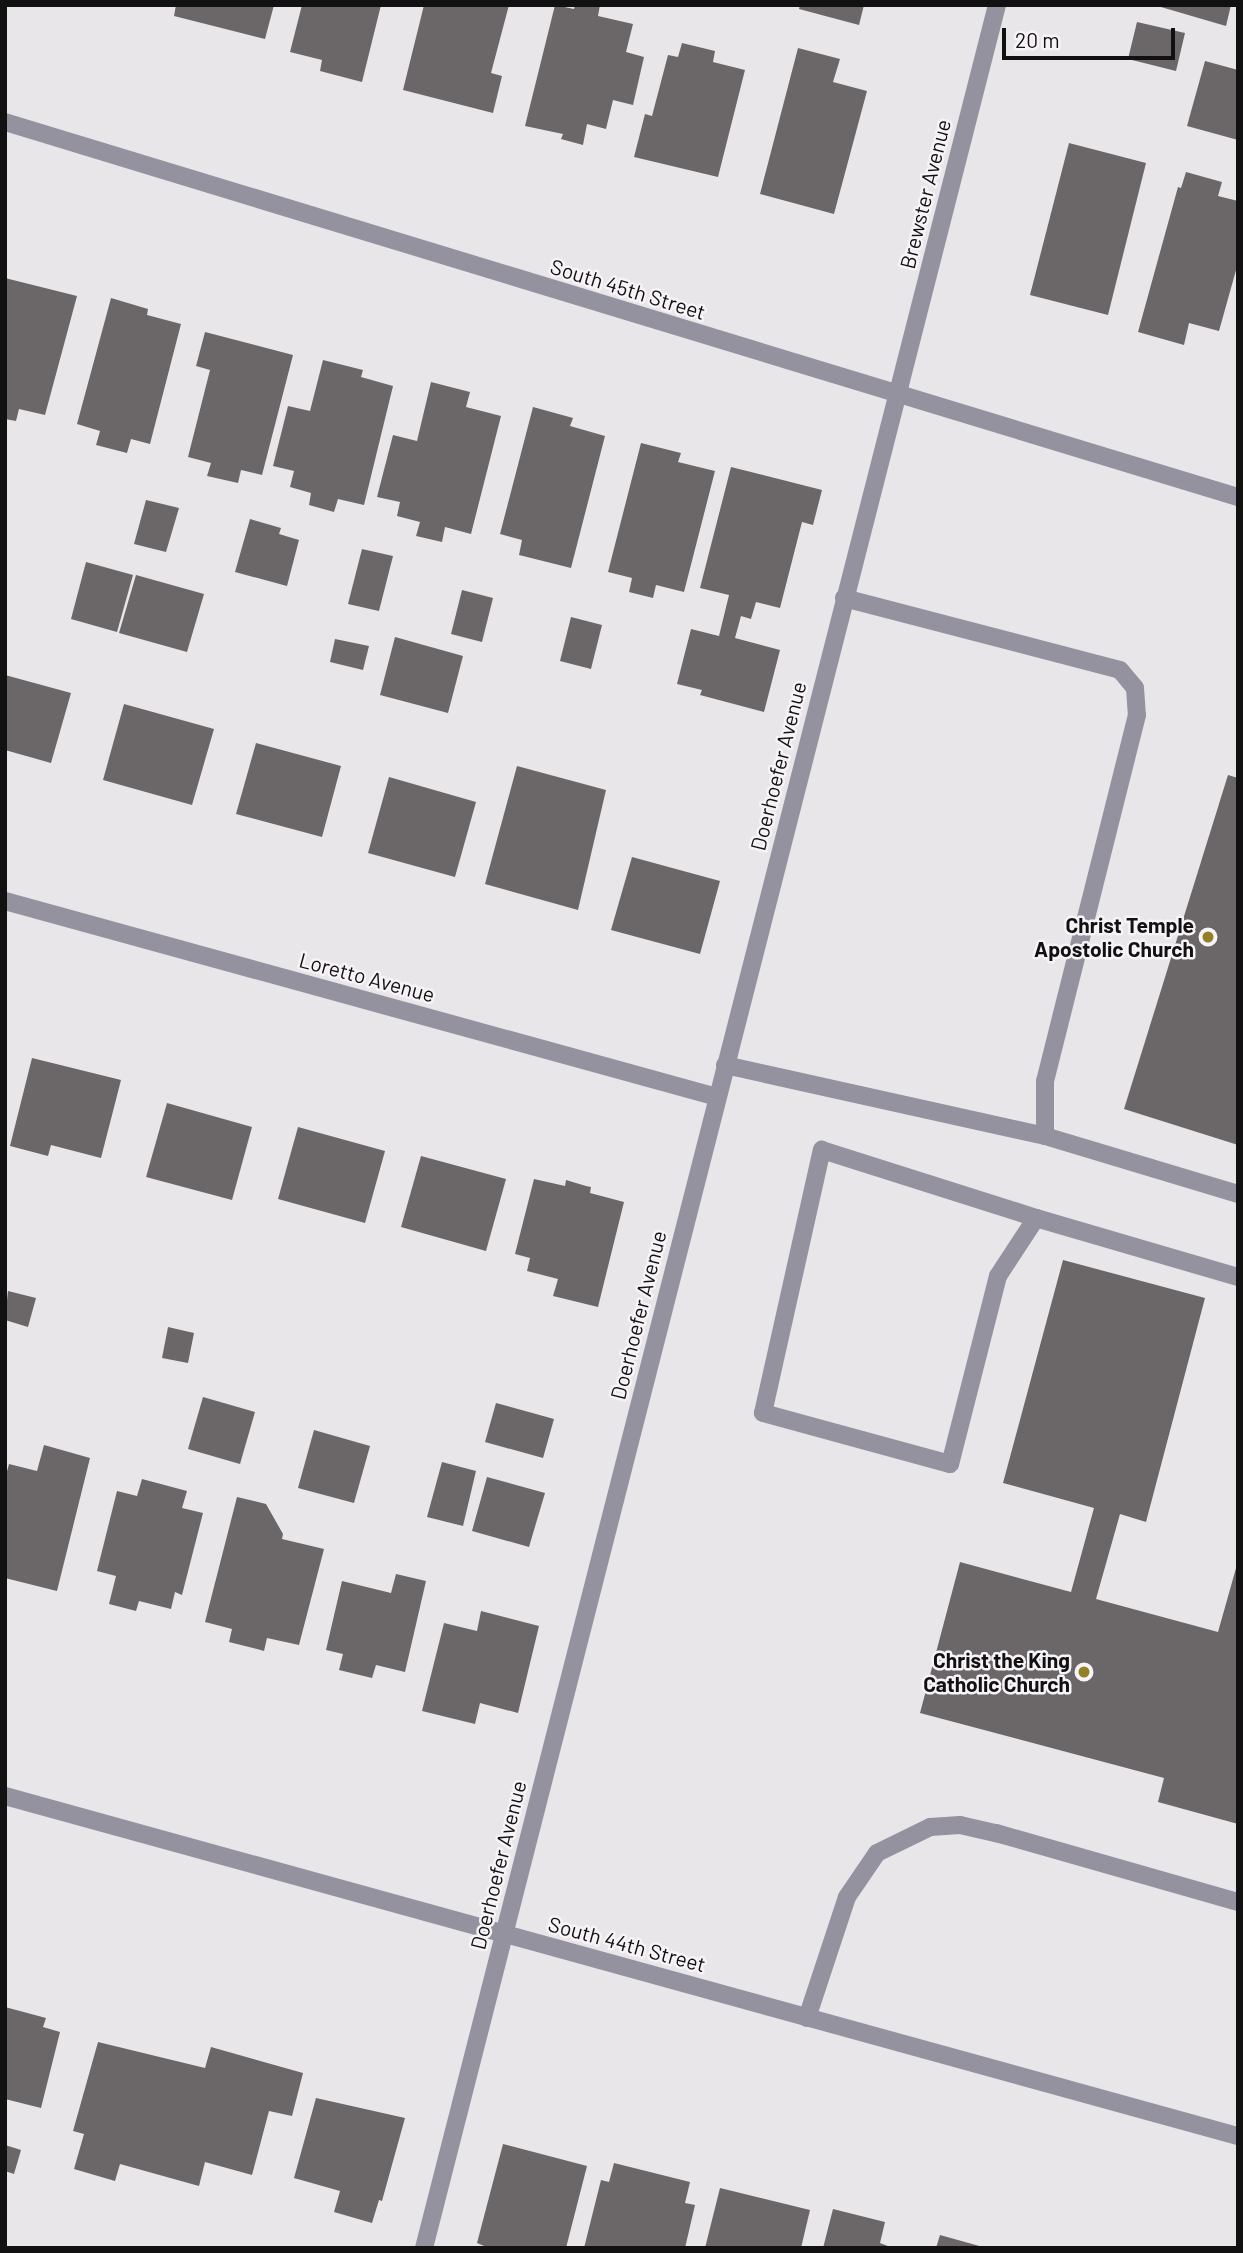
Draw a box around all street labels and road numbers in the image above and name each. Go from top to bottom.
street label: Brewster Avenue [894,117,956,271]
street label: South 45th Street [547,253,709,325]
street label: Doerhoefer Avenue [745,679,811,853]
street label: Loretto Avenue [296,947,438,1007]
street label: Doerhoefer Avenue [605,1228,671,1402]
street label: Doerhoefer Avenue [465,1778,531,1952]
street label: South 44th Street [546,1911,708,1977]

